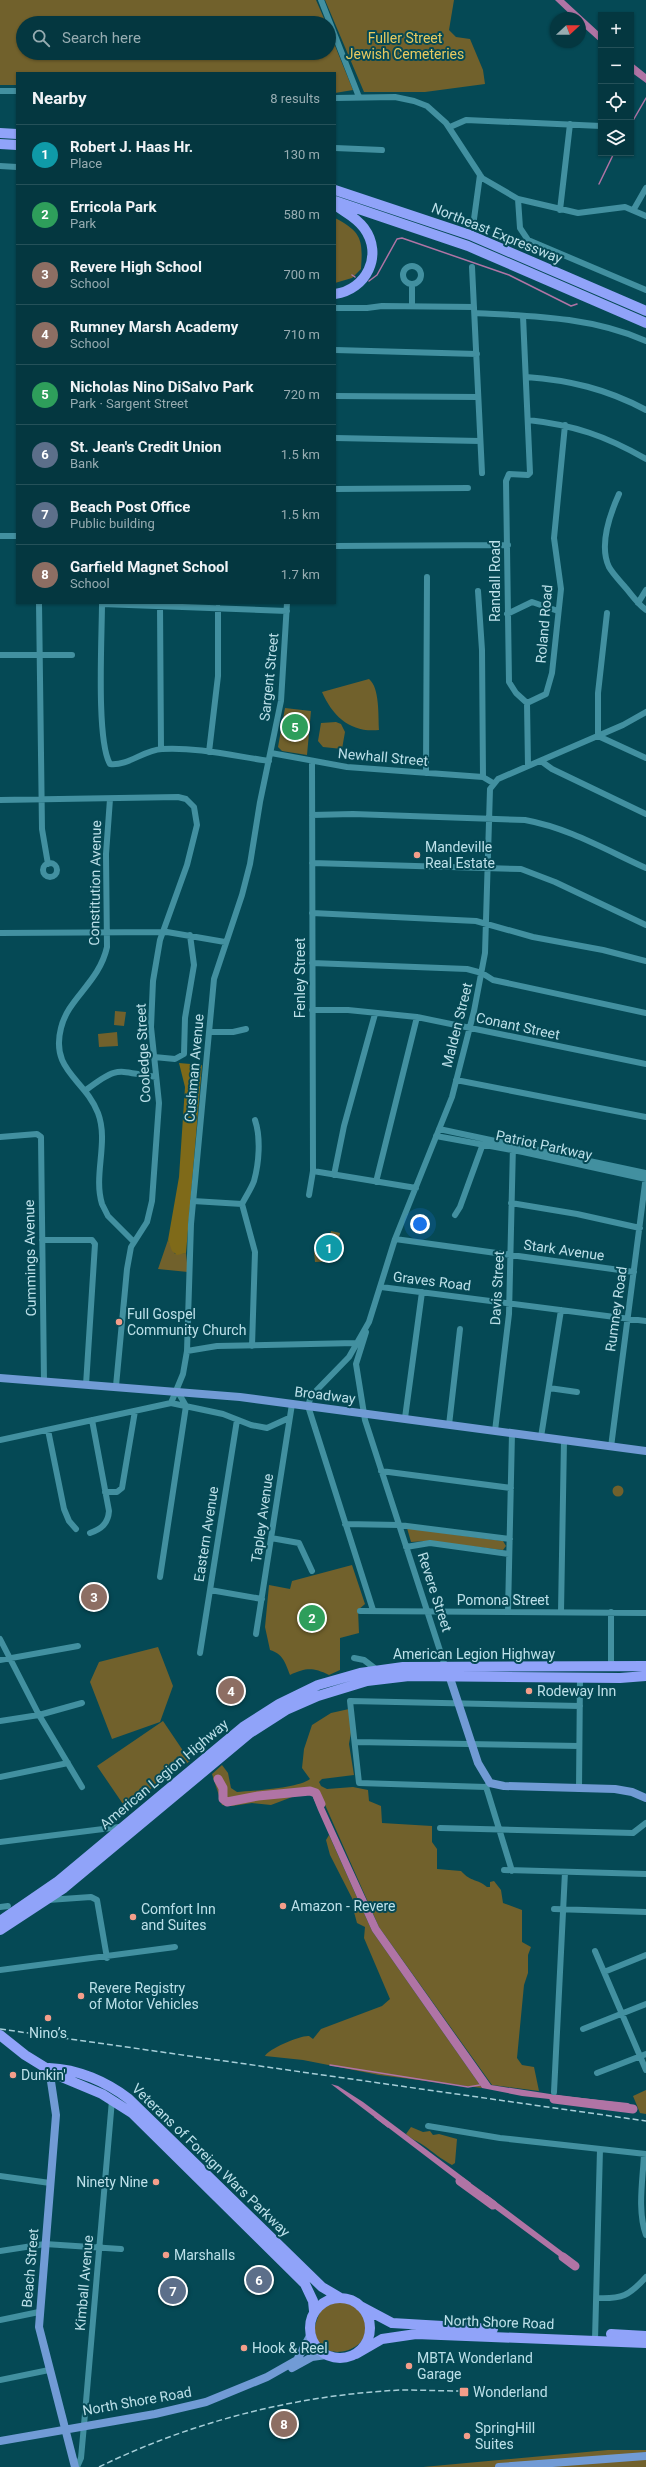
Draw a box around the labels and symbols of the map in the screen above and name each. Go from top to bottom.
north arrow [550,12,586,48]
park label: Fuller Street Jewish Cemeteries [346,30,464,62]
street label: Northeast Expressway [429,199,565,267]
street label: Randall Road [487,540,503,622]
street label: Roland Road [533,584,555,664]
street label: Sargent Street [256,632,282,722]
pin: 5 [282,712,308,742]
street label: Newhall Street [337,745,429,769]
street label: Constitution Avenue [86,820,104,946]
place label: Mandeville Real Estate [425,839,495,871]
marker: Mandeville Real Estate [412,850,422,860]
street label: Fenley Street [292,937,308,1018]
street label: Malden Street [439,981,475,1069]
street label: Cooledge Street [132,1002,154,1103]
street label: Conant Street [475,1009,562,1043]
street label: Cushman Avenue [181,1013,207,1123]
street label: Patriot Parkway [494,1127,594,1163]
street label: Cummings Avenue [21,1199,39,1317]
your location [410,1214,430,1234]
pin: 1 [316,1233,342,1263]
street label: Stark Avenue [522,1236,606,1264]
street label: Davis Street [487,1250,507,1326]
street label: Rumney Road [602,1265,630,1353]
street label: Graves Road [392,1268,472,1294]
place label: Full Gospel Community Church [127,1306,246,1338]
marker: Full Gospel Community Church [114,1317,124,1327]
street label: Broadway [294,1383,357,1407]
street label: Tapley Avenue [248,1472,276,1564]
street label: Eastern Avenue [191,1485,221,1583]
street label: Revere Street [415,1550,455,1634]
pin: 3 [81,1582,107,1612]
street label: Pomona Street [457,1592,550,1608]
pin: 2 [299,1603,325,1633]
street label: American Legion Highway [393,1646,555,1662]
pin: 4 [218,1676,244,1706]
place label: Rodeway Inn [537,1683,616,1699]
marker: Rodeway Inn [524,1686,534,1696]
street label: American Legion Highway [97,1716,232,1832]
place label: Amazon - Revere [291,1898,396,1914]
place label: Comfort Inn and Suites [141,1901,216,1933]
marker: Amazon - Revere [278,1901,288,1911]
marker: Comfort Inn and Suites [128,1912,138,1922]
place label: Revere Registry of Motor Vehicles [89,1980,199,2012]
marker: Revere Registry of Motor Vehicles [76,1991,86,2001]
marker: Nino’s [43,2013,53,2023]
place label: Nino’s [29,2025,67,2041]
place label: Dunkin' [21,2067,66,2083]
marker: Dunkin' [8,2070,18,2080]
street label: Veterans of Foreign Wars Parkway [129,2080,293,2240]
place label: Ninety Nine [76,2174,148,2190]
marker: Ninety Nine [151,2177,161,2187]
street label: Beach Street [19,2227,41,2308]
street label: Kimball Avenue [72,2234,96,2332]
place label: Marshalls [174,2247,235,2263]
marker: Marshalls [161,2250,171,2260]
pin: 6 [246,2265,272,2295]
pin: 7 [160,2276,186,2306]
street label: North Shore Road [444,2312,554,2332]
place label: Hook & Reel [252,2340,328,2356]
marker: Hook & Reel [239,2343,249,2353]
place label: MBTA Wonderland Garage [417,2350,533,2382]
marker: MBTA Wonderland Garage [404,2361,414,2371]
street label: North Shore Road [81,2384,193,2418]
place label: Wonderland [473,2384,548,2400]
marker: Wonderland [458,2386,470,2398]
pin: 8 [271,2409,297,2439]
place label: SpringHill Suites [475,2420,535,2452]
marker: SpringHill Suites [462,2431,472,2441]

